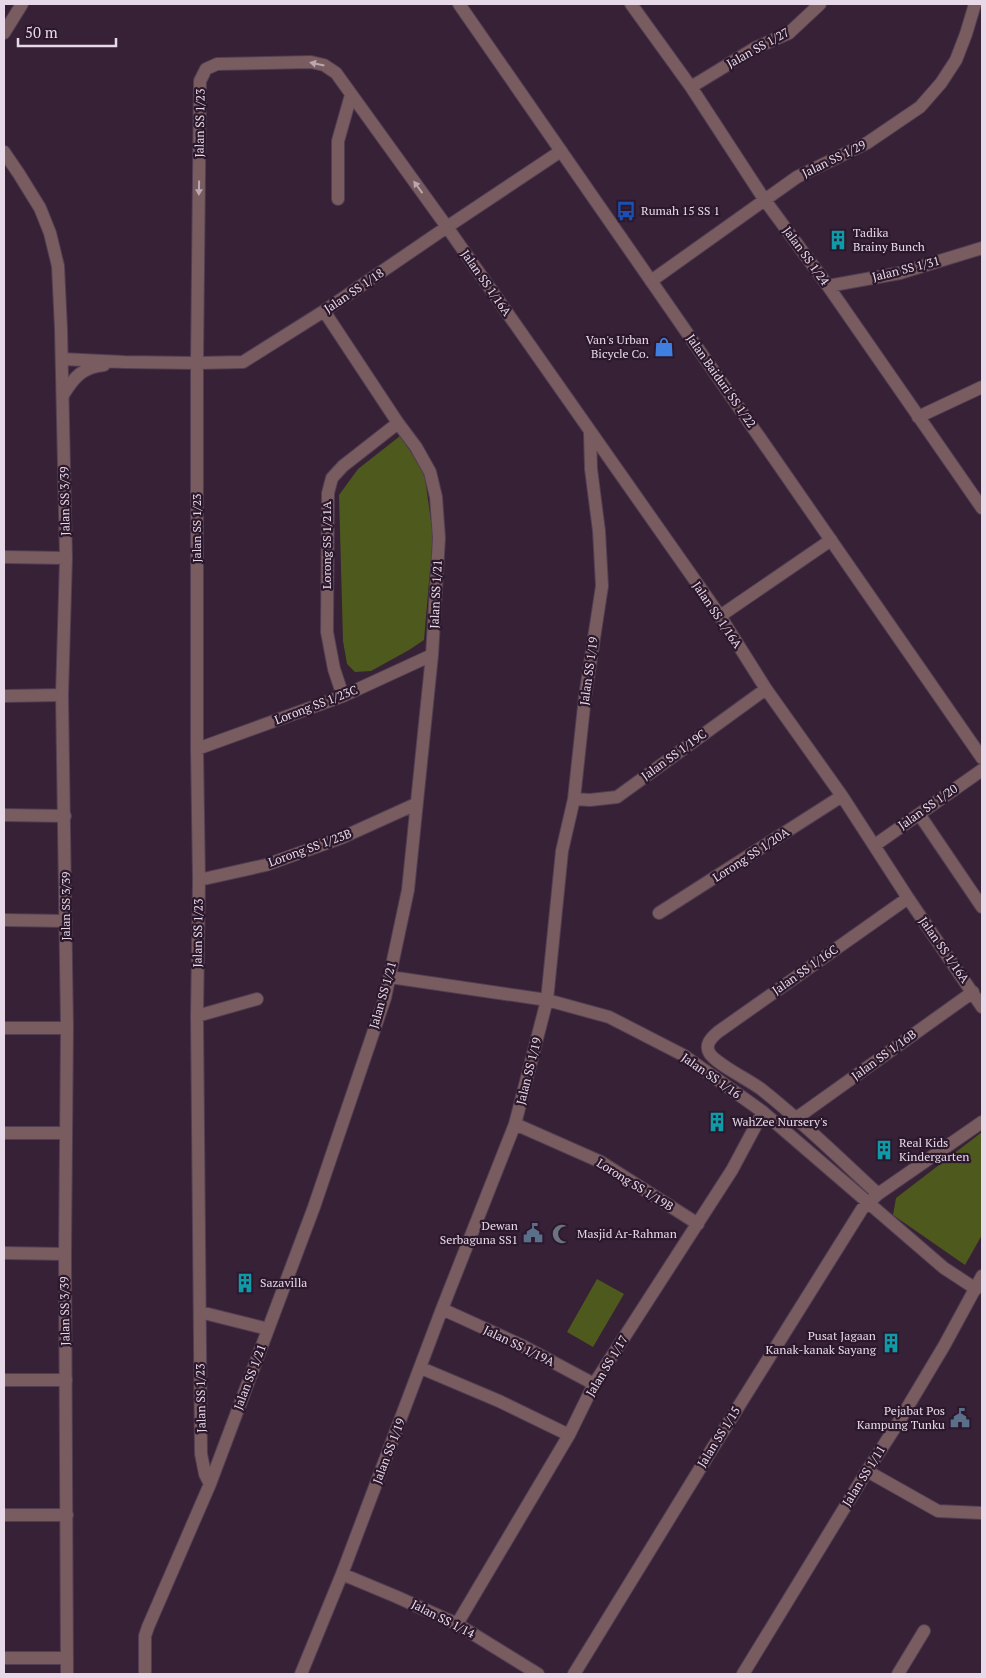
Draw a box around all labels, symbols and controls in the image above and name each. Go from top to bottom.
scale bar [18,15,115,47]
text: 50 m [25,22,58,42]
street label: Jalan SS 1/27 [724,24,792,71]
one-way arrow [309,60,324,68]
street label: Jalan SS 1/23 [191,88,208,158]
street label: Jalan SS 1/29 [799,137,868,180]
one-way arrow [195,180,203,196]
one-way arrow [413,180,423,194]
bus stop icon: Rumah 15 SS 1 [615,200,637,222]
place label: Rumah 15 SS 1 [641,203,720,218]
street label: Jalan SS 1/24 [780,223,833,288]
place label: Tadika Brainy Bunch [853,225,925,254]
building icon: Tadika Brainy Bunch [827,229,849,251]
street label: Jalan SS 1/16A [458,247,515,319]
street label: Jalan SS 1/31 [871,253,941,284]
street label: Jalan SS 1/18 [321,265,387,316]
street label: Jalan Baiduri SS 1/22 [684,331,759,430]
place label: Van's Urban Bicycle Co. [586,332,649,361]
shop icon: Van's Urban Bicycle Co. [653,336,675,358]
street label: Jalan SS 3/39 [56,466,73,536]
street label: Jalan SS 1/23 [189,494,204,562]
street label: Lorong SS 1/21A [319,500,334,589]
street label: Jalan SS 1/21 [426,559,445,629]
street label: Jalan SS 1/16A [690,579,746,652]
street label: Jalan SS 1/19 [576,636,601,706]
street label: Lorong SS 1/23C [272,682,360,727]
street label: Jalan SS 1/19C [638,726,709,783]
street label: Jalan SS 1/20 [895,781,960,833]
street label: Lorong SS 1/20A [710,824,792,885]
street label: Lorong SS 1/23B [266,826,353,870]
street label: Jalan SS 3/39 [58,872,73,940]
street label: Jalan SS 1/23 [189,898,206,968]
street label: Jalan SS 1/16A [916,914,973,986]
street label: Jalan SS 1/16C [769,941,841,998]
street label: Jalan SS 1/21 [366,960,399,1030]
street label: Jalan SS 1/16B [848,1026,919,1083]
street label: Jalan SS 1/19 [513,1036,544,1106]
street label: Jalan SS 1/16 [679,1050,744,1102]
building icon: WahZee Nursery's [706,1111,728,1133]
place label: WahZee Nursery's [732,1114,827,1129]
place label: Real Kids Kindergarten [899,1135,969,1164]
building icon: Real Kids Kindergarten [873,1139,895,1161]
street label: Lorong SS 1/19B [594,1155,676,1214]
place label: Dewan Serbaguna SS1 [440,1218,518,1247]
public building icon: Dewan Serbaguna SS1 [522,1222,544,1244]
mosque icon: Masjid Ar-Rahman [551,1223,573,1245]
place label: Masjid Ar-Rahman [577,1226,677,1241]
building icon: Sazavilla [234,1272,256,1294]
place label: Sazavilla [260,1275,307,1290]
street label: Jalan SS 3/39 [56,1276,73,1346]
street label: Jalan SS 1/19A [481,1322,558,1370]
place label: Pusat Jagaan Kanak-kanak Sayang [765,1328,877,1357]
street label: Jalan SS 1/17 [582,1332,631,1399]
building icon: Pusat Jagaan Kanak-kanak Sayang [880,1332,902,1354]
street label: Jalan SS 1/21 [230,1342,269,1412]
street label: Jalan SS 1/23 [192,1363,209,1433]
place label: Pejabat Pos Kampung Tunku [857,1403,945,1432]
street label: Jalan SS 1/15 [694,1404,743,1470]
public building icon: Pejabat Pos Kampung Tunku [949,1407,971,1429]
street label: Jalan SS 1/19 [369,1416,408,1486]
street label: Jalan SS 1/11 [839,1443,888,1509]
street label: Jalan SS 1/14 [409,1596,478,1641]

